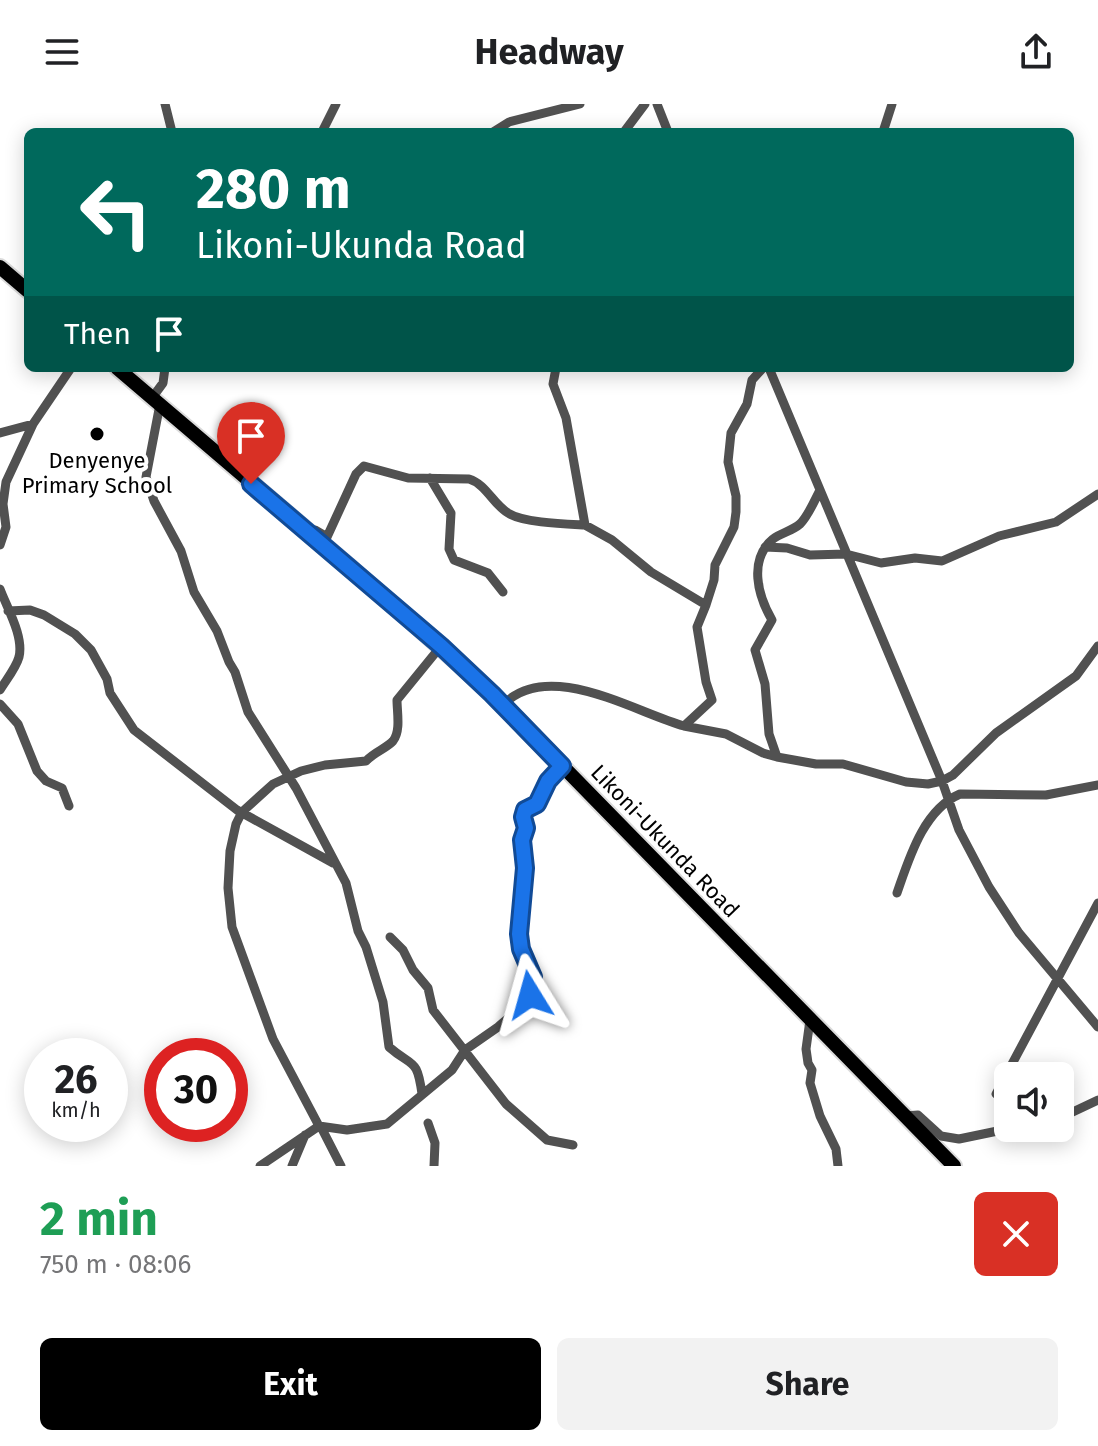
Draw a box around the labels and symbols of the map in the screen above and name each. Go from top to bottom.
pin [217,402,285,484]
marker: Denyenye Primary School [88,425,106,443]
place label: Denyenye Primary School [22,447,172,499]
street label: Likoni-Ukunda Road [585,759,745,923]
position arrow [488,953,572,1037]
speed limit sign: 30 [144,1038,248,1142]

